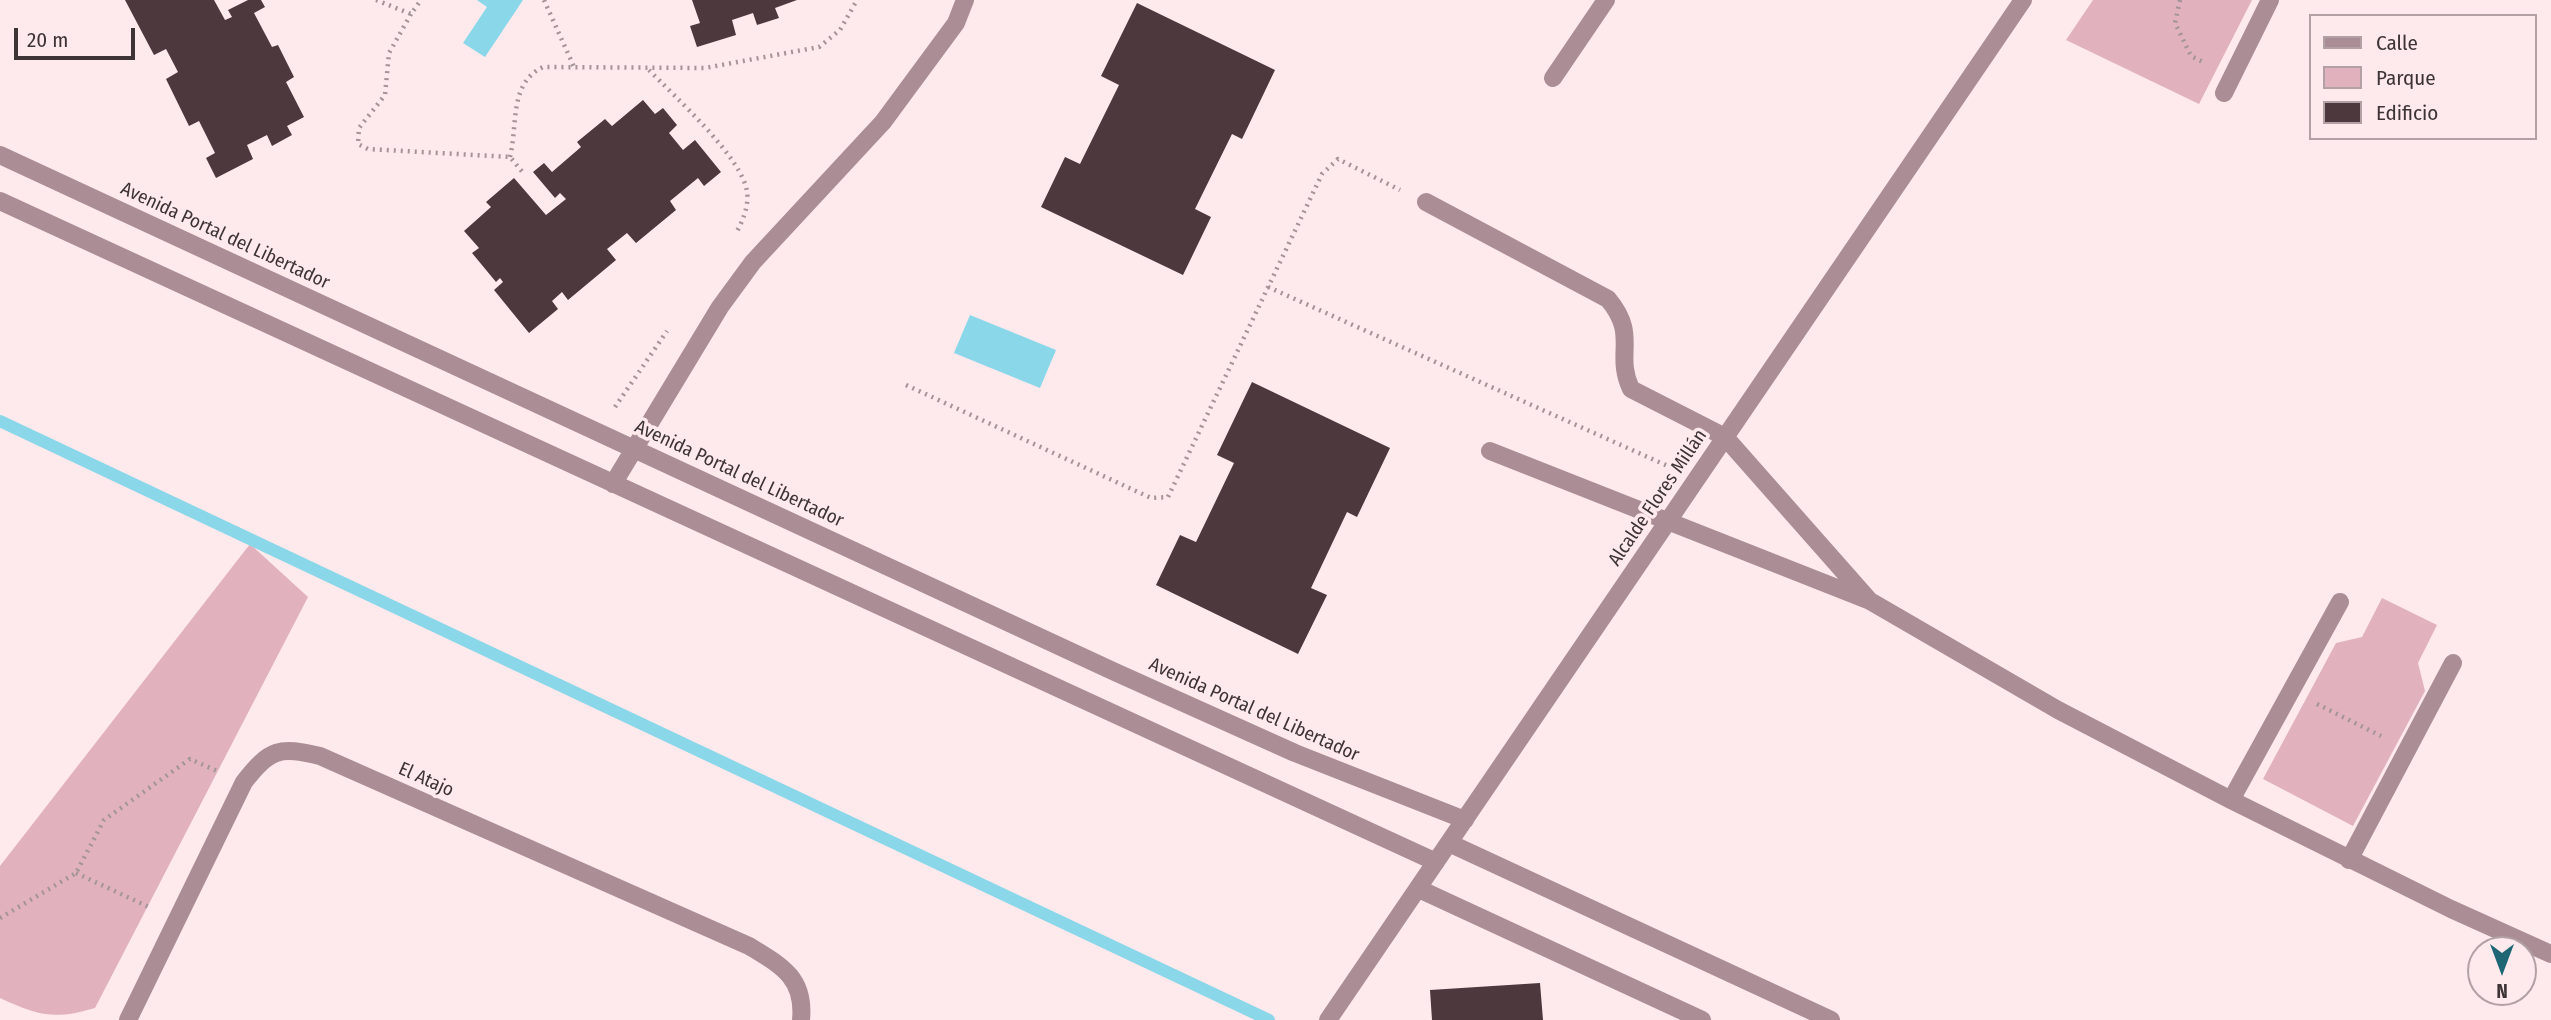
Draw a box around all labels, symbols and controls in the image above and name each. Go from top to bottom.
scale bar [18,14,138,58]
legend [2310,14,2537,140]
text: 20 m [27,27,68,53]
text: Calle [2376,30,2418,56]
text: Parque [2376,65,2436,91]
text: Edificio [2376,100,2438,126]
street label: Avenida Portal del Libertador [117,178,333,294]
street label: Avenida Portal del Libertador [631,416,847,532]
street label: Alcalde Flores Millán [1604,425,1712,571]
street label: Avenida Portal del Libertador [1145,653,1363,767]
street label: El Atajo [395,758,457,802]
north arrow [2467,936,2537,1006]
text: N [2496,979,2508,1002]

